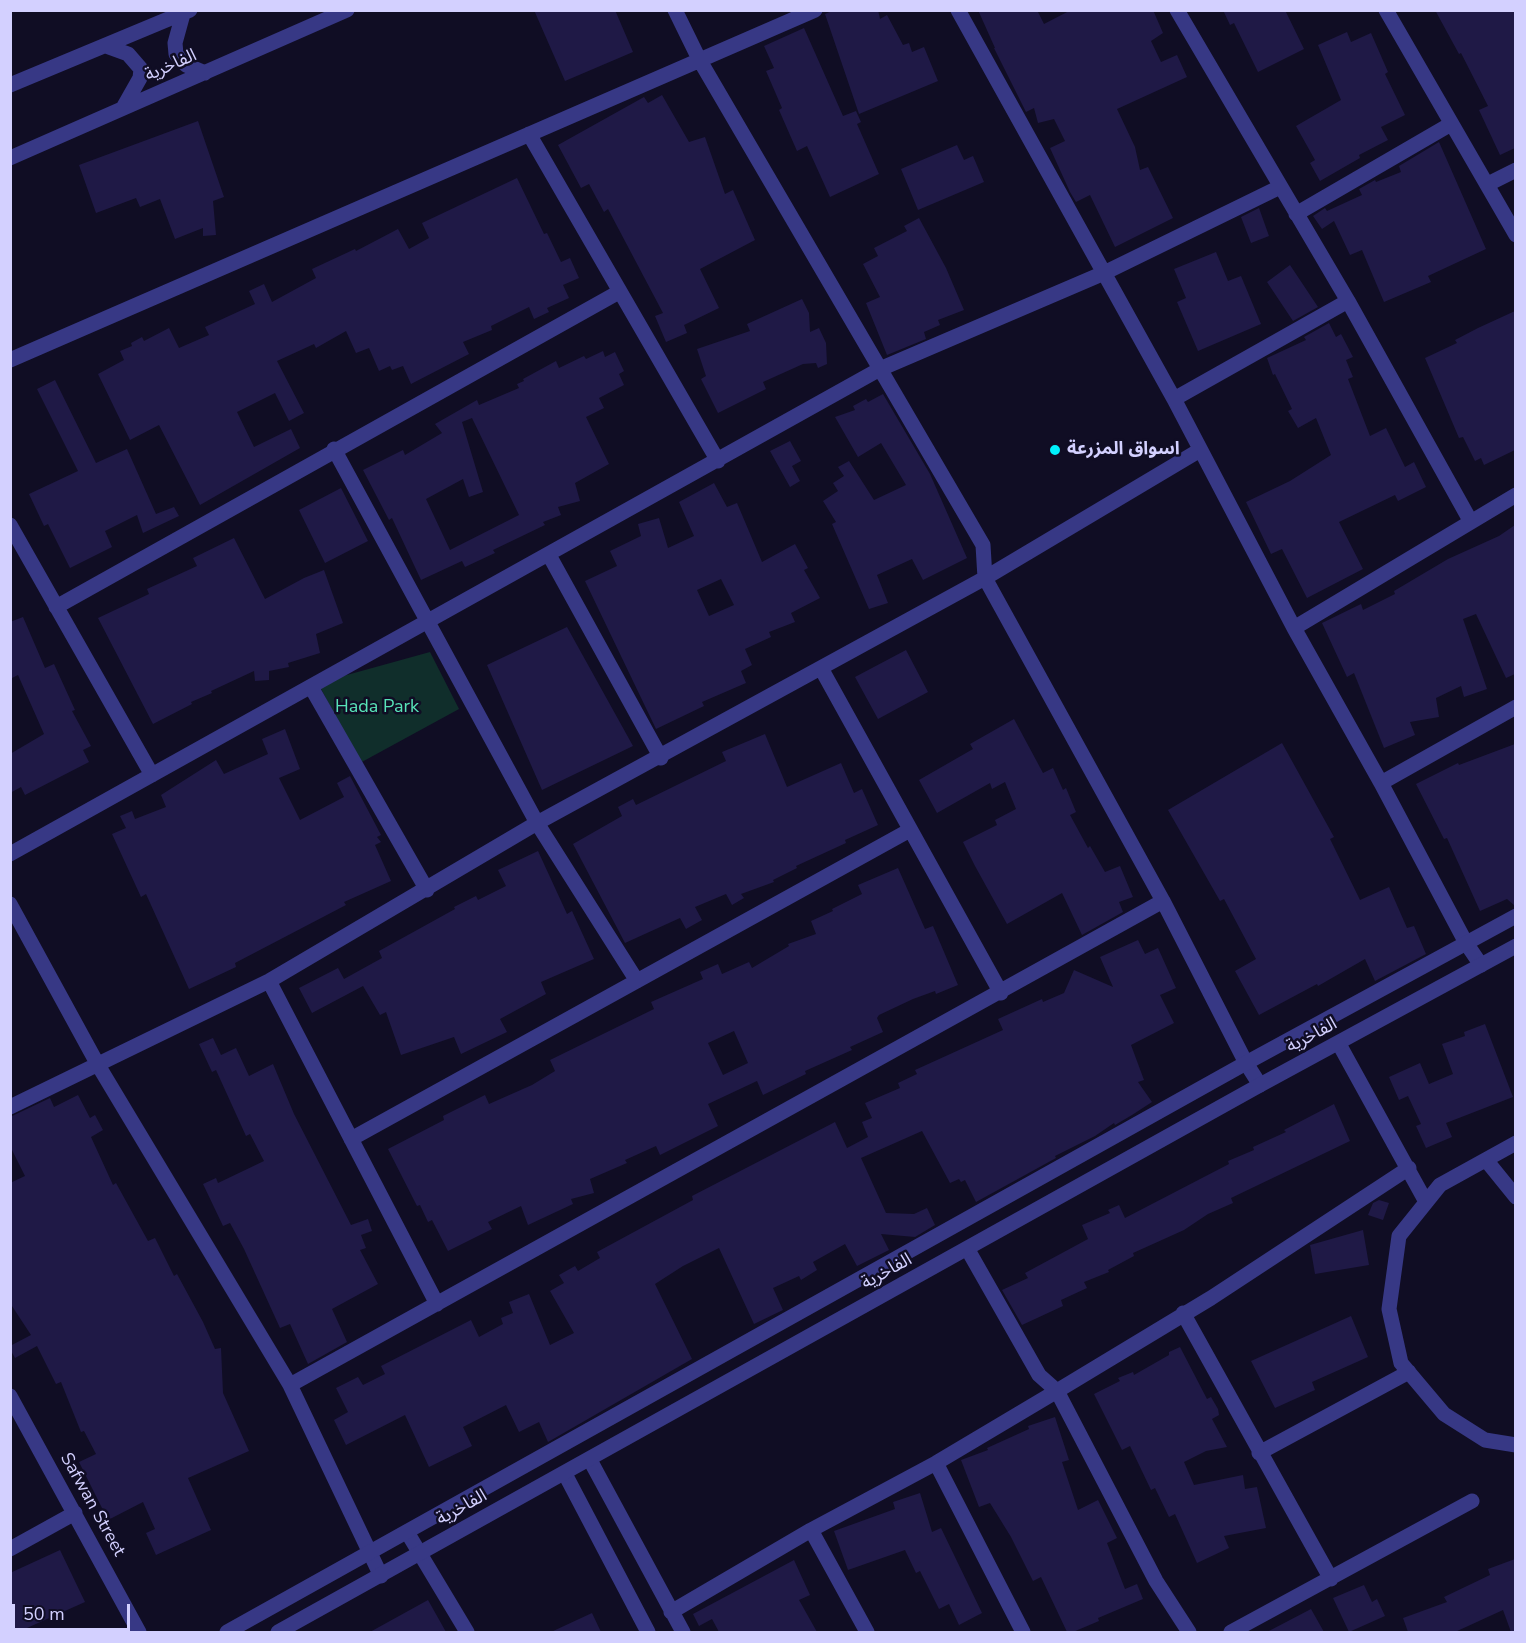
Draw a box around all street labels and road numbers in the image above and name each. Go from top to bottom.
street label: الفاخرية [142,45,200,87]
street label: الفاخرية [1283,1014,1341,1058]
street label: الفاخرية [858,1249,916,1295]
street label: Safwan Street [55,1450,129,1560]
street label: الفاخرية [433,1485,491,1531]

